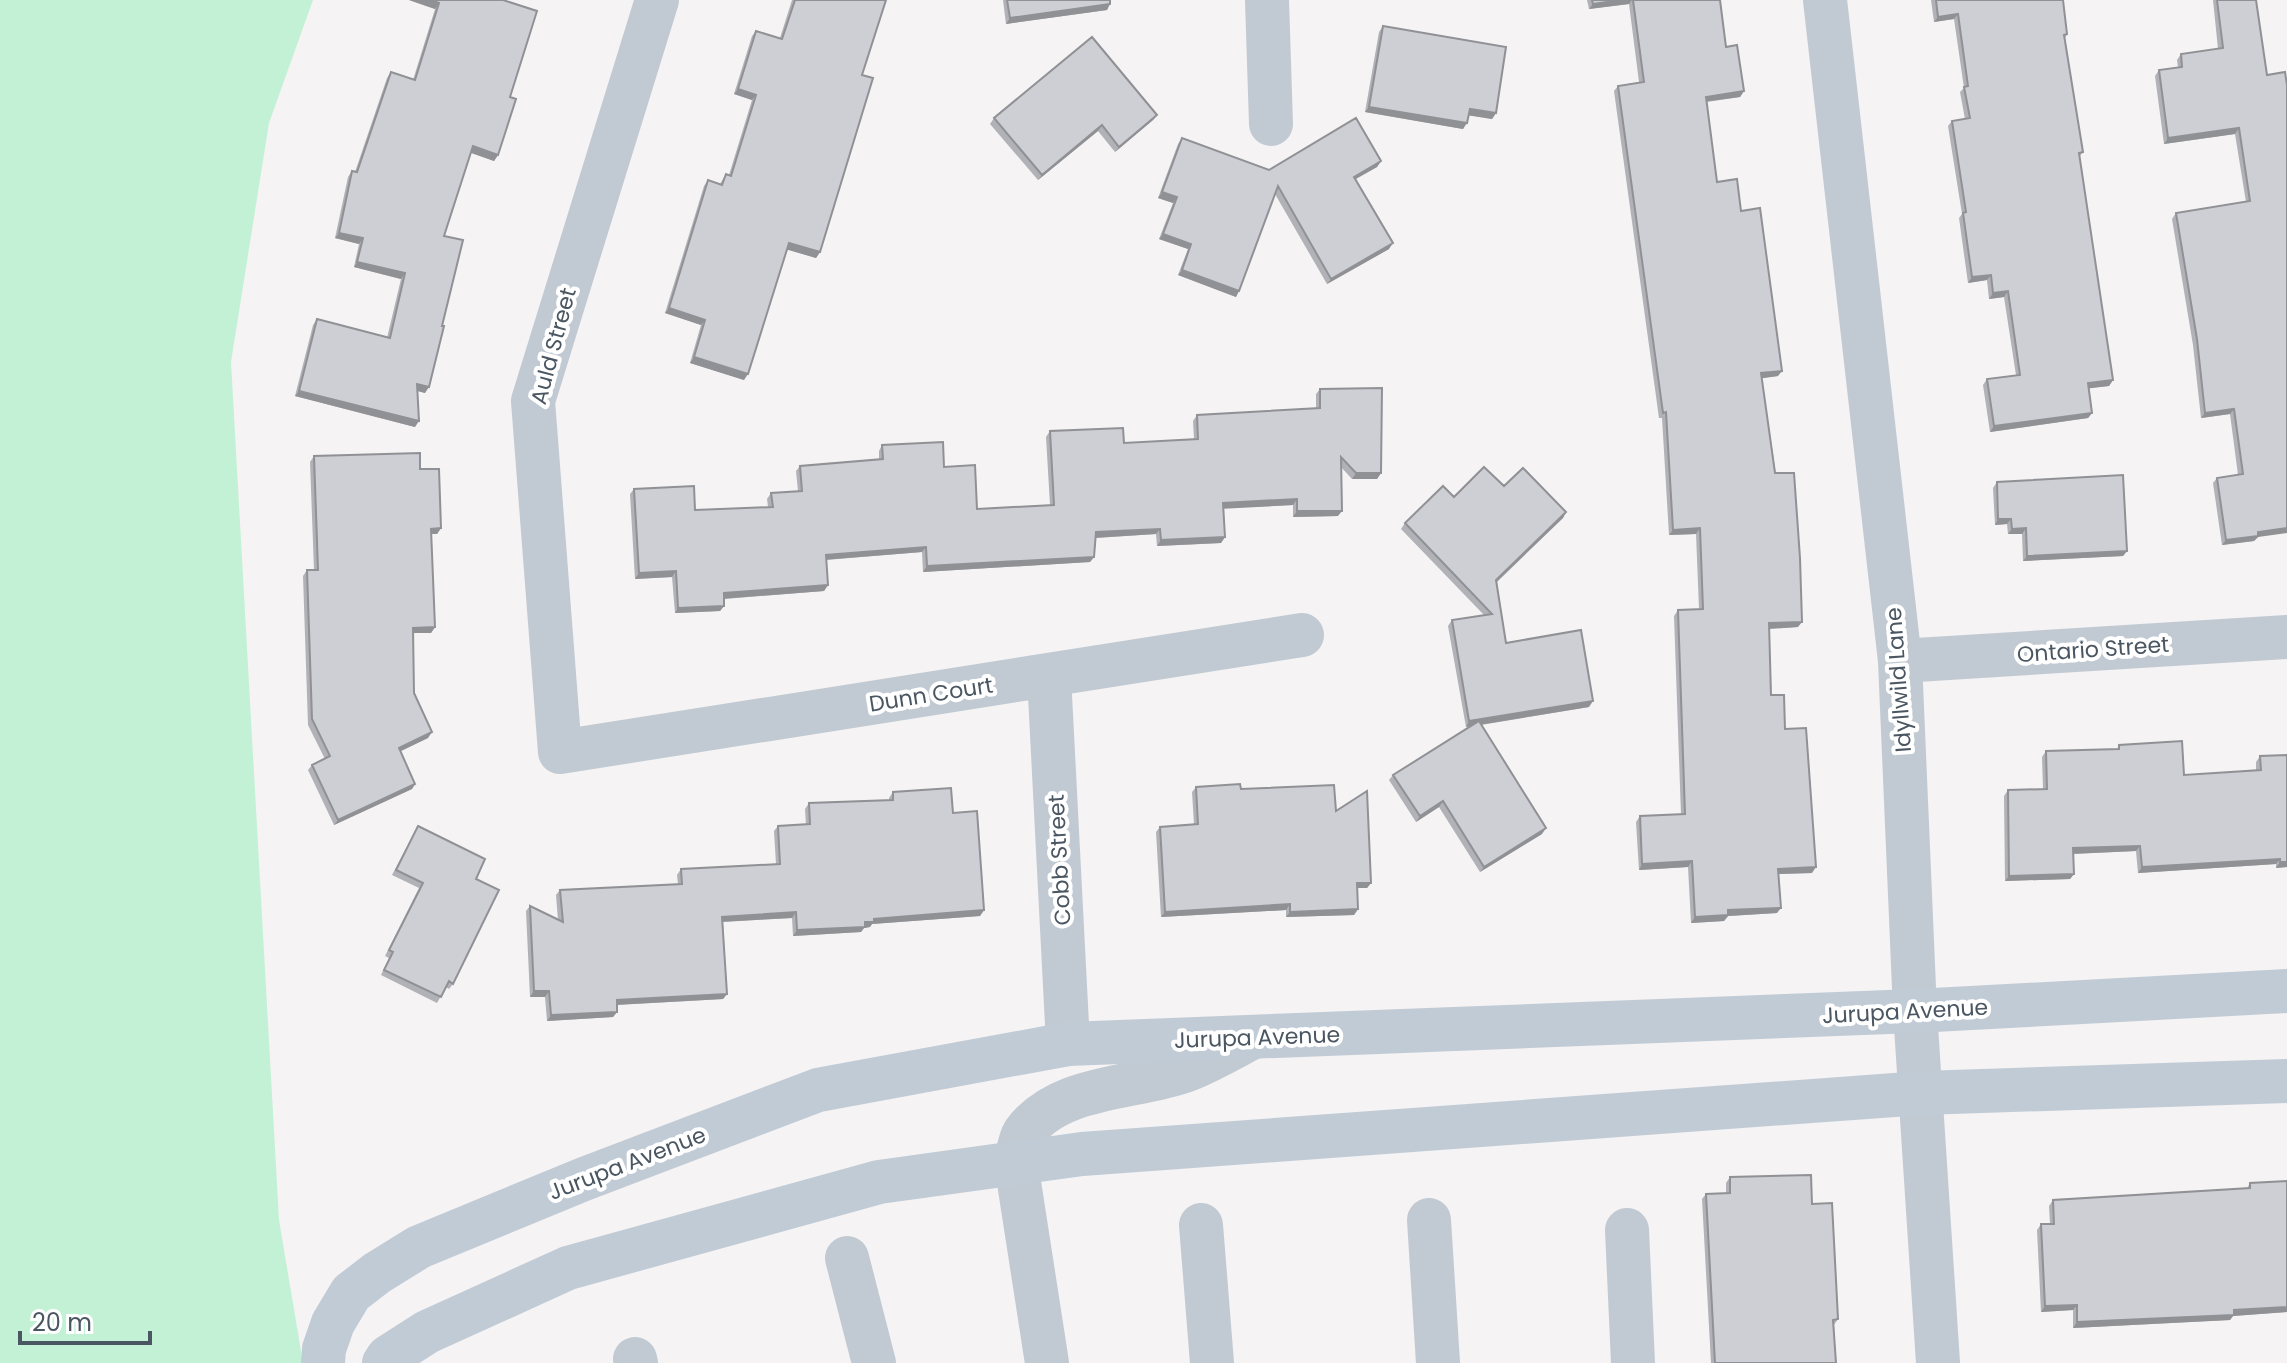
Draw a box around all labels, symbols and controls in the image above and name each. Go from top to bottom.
street label: Auld Street [523,284,584,408]
street label: Idyllwild Lane [1878,606,1919,753]
street label: Ontario Street [2016,629,2170,670]
street label: Dunn Court [867,669,995,720]
street label: Cobb Street [1041,794,1078,926]
street label: Jurupa Avenue [1821,992,1989,1031]
street label: Jurupa Avenue [1173,1019,1341,1056]
street label: Jurupa Avenue [544,1119,710,1208]
scale bar [20,1295,150,1345]
text: 20 m [32,1306,92,1339]

